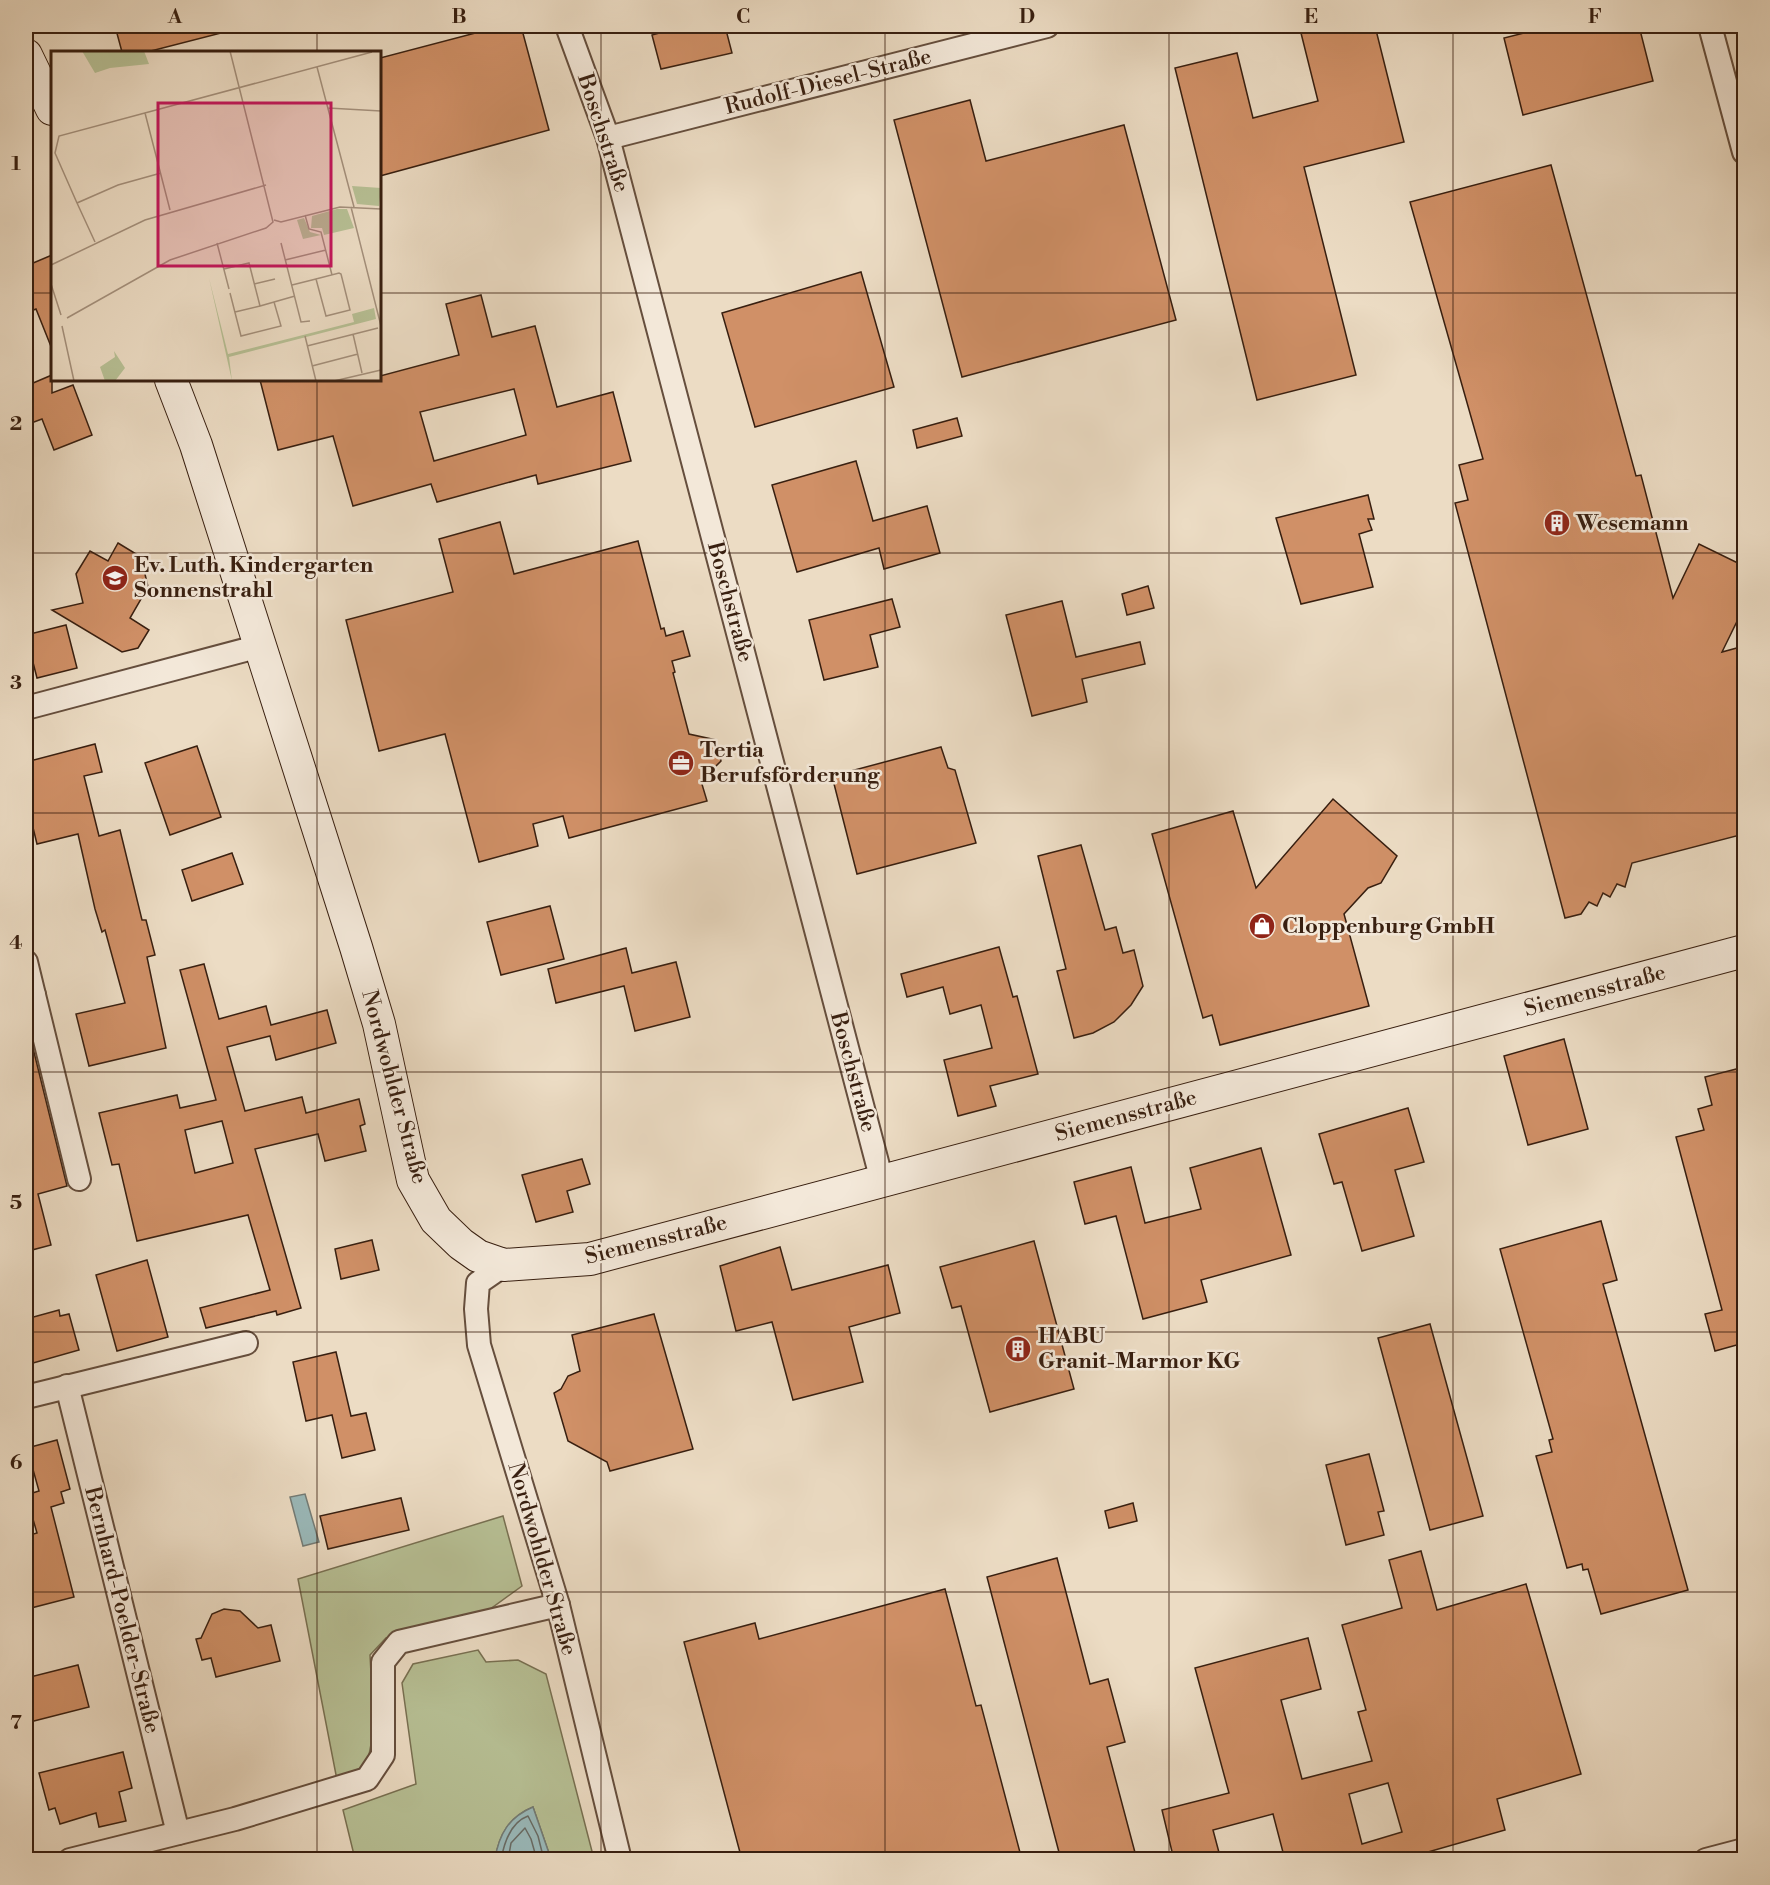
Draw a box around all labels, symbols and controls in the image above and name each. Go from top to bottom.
text: A [167,5,183,30]
text: B [451,5,467,30]
text: C [736,5,750,30]
text: D [1019,5,1035,30]
text: E [1304,5,1318,30]
text: F [1588,5,1602,30]
street label: Rudolf-Diesel-Straße [722,43,934,121]
inset map [51,51,381,381]
street label: Boschstraße [571,69,635,196]
text: 1 [11,152,21,177]
text: 2 [10,412,22,437]
building icon: Wesemann [1542,508,1572,538]
place label: Wesemann [1575,510,1689,537]
street label: Boschstraße [701,538,759,665]
place label: Ev. Luth. Kindergarten Sonnenstrahl [134,552,374,604]
school or university icon: Ev. Luth. Kindergarten Sonnenstrahl [100,563,130,593]
text: 3 [10,671,22,696]
place label: Tertia Berufsförderung [700,737,880,789]
office icon: Tertia Berufsförderung [666,748,696,778]
shop icon: Cloppenburg GmbH [1247,911,1277,941]
place label: Cloppenburg GmbH [1282,913,1495,940]
text: 4 [9,931,23,956]
street label: Siemensstraße [1521,959,1669,1023]
street label: Nordwohlder Straße [355,987,433,1187]
street label: Boschstraße [824,1008,882,1135]
street label: Siemensstraße [1052,1084,1200,1148]
text: 5 [10,1191,22,1216]
street label: Siemensstraße [582,1209,730,1271]
place label: HABU Granit-Marmor KG [1038,1323,1241,1375]
building icon: HABU Granit-Marmor KG [1003,1334,1033,1364]
text: 6 [10,1451,23,1476]
street label: Nordwohlder Straße [502,1459,582,1659]
street label: Bernhard-Poelder-Straße [78,1483,166,1736]
text: 7 [10,1711,22,1736]

